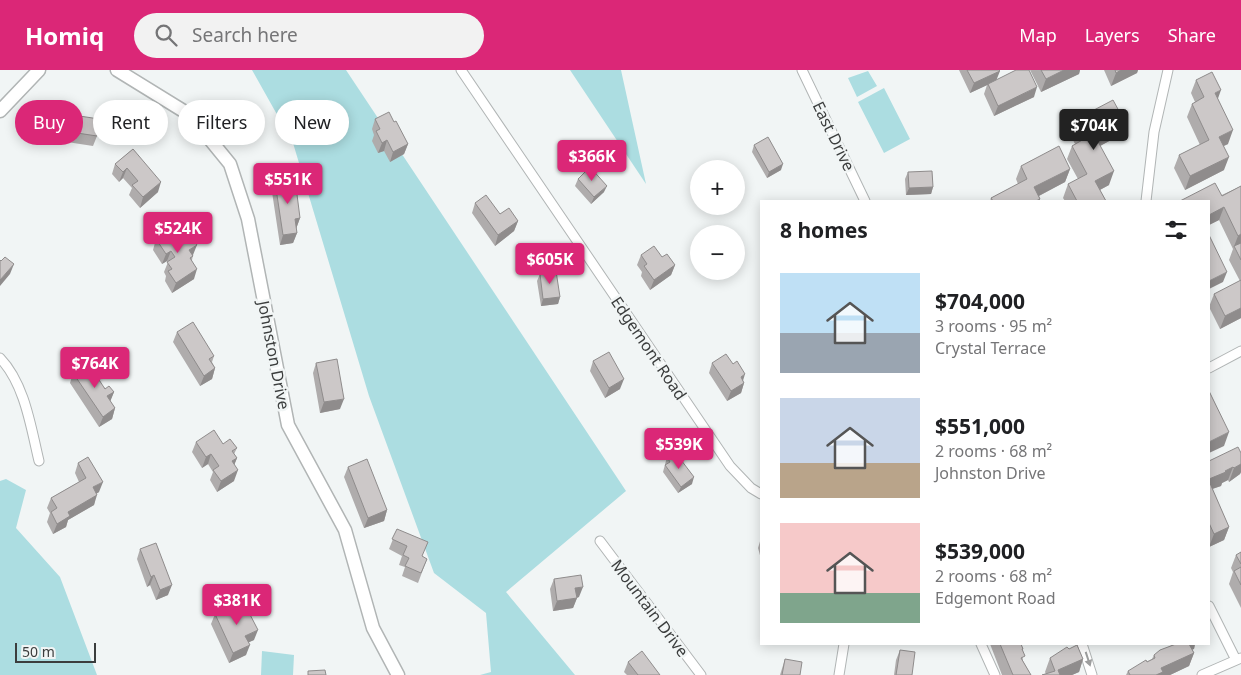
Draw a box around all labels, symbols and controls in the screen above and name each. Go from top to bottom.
search box [134,13,484,58]
text: Homiq [25,19,104,52]
icon: search [152,21,180,49]
text: Search here [192,22,298,48]
text: Map [1019,23,1057,47]
text: Layers [1085,23,1140,47]
text: Share [1168,23,1216,47]
street label: East Drive [808,97,860,175]
chip: Buy [15,100,83,145]
chip: Rent [93,100,168,145]
chip: Filters [178,100,265,145]
chip: New [275,100,349,145]
pin: $704K [1059,108,1129,151]
text: $704K [1070,114,1118,136]
pin: $366K [557,140,627,182]
text: $366K [568,145,616,167]
map controls [690,160,745,280]
button: + [690,160,745,215]
pin: $551K [253,162,323,205]
text: $551K [264,168,312,190]
pin: $524K [143,212,213,254]
text: 8 homes [780,216,868,244]
icon: filters [1162,216,1190,244]
text: $524K [154,217,202,239]
button: − [690,225,745,280]
pin: $605K [515,242,585,285]
text: $605K [526,248,574,270]
text: $704,000 [935,287,1025,315]
street label: Edgemont Road [606,292,692,404]
icon: home [820,293,880,353]
street label: Johnston Drive [252,297,295,411]
text: 3 rooms · 95 m² [935,315,1052,337]
text: Crystal Terrace [935,337,1046,359]
pin: $764K [60,346,130,389]
text: $764K [71,352,119,374]
text: $551,000 [935,412,1025,440]
icon: home [820,418,880,478]
pin: $539K [644,428,714,470]
text: $539K [655,433,703,455]
text: 2 rooms · 68 m² [935,440,1052,462]
text: Johnston Drive [935,462,1046,484]
text: $539,000 [935,537,1025,565]
icon: home [820,543,880,603]
street label: Mountain Drive [606,555,694,661]
text: 2 rooms · 68 m² [935,565,1052,587]
pin: $381K [202,584,272,626]
text: Edgemont Road [935,587,1056,609]
text: $381K [213,589,261,611]
scale bar [15,640,96,663]
text: 50 m [22,642,55,661]
one-way arrow [1084,652,1092,667]

